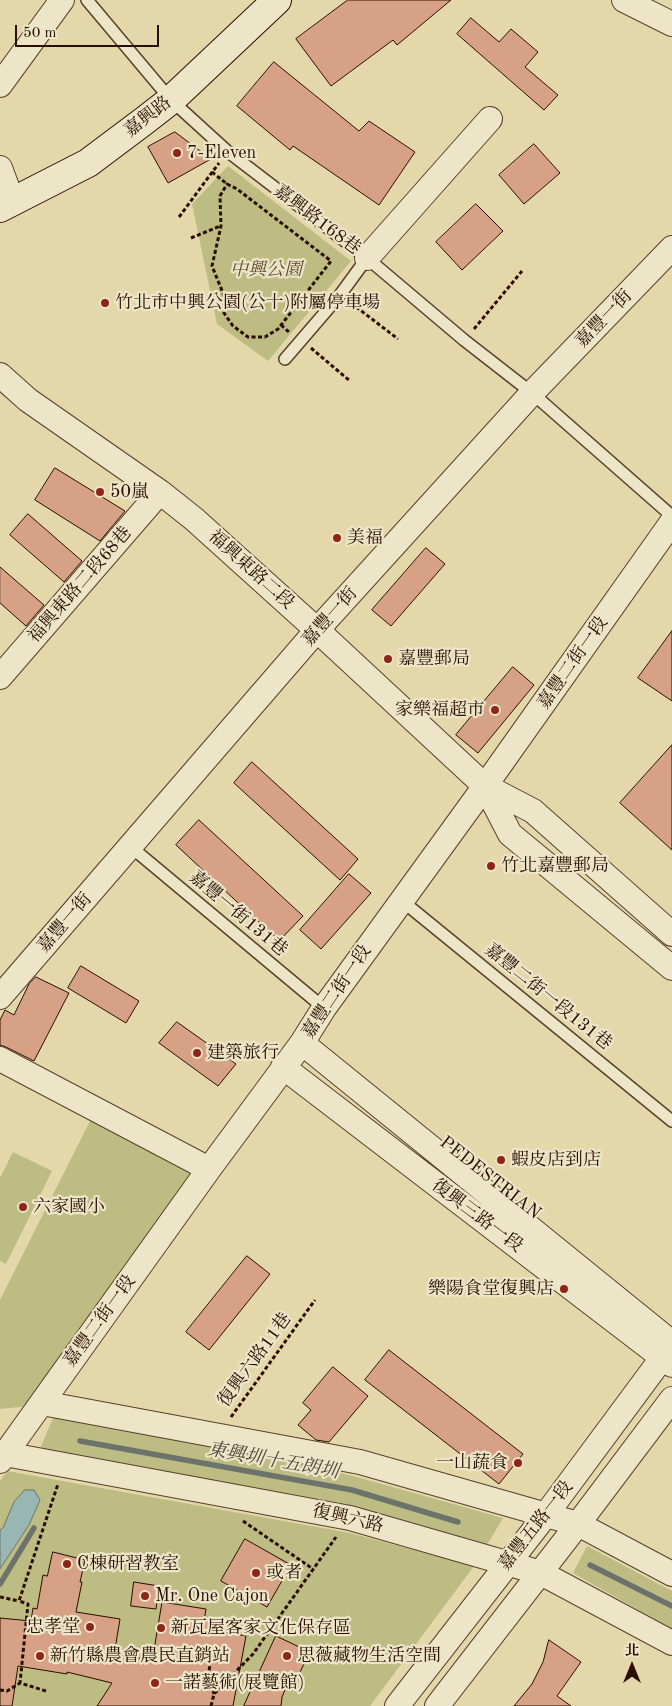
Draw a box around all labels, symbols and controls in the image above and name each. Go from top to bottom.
scale bar [18,15,161,47]
text: 50 m [23,26,57,41]
street label: 嘉興路 [120,92,176,142]
place label: 7-Eleven [187,142,256,164]
marker: 7-Eleven [171,147,183,159]
street label: 嘉興路168巷 [269,180,365,260]
park label: 中興公園 [230,259,302,281]
street label: 嘉豐一街 [571,286,637,352]
place label: 竹北市中興公園(公十)附屬停車場 [115,292,380,314]
marker: 竹北市中興公園(公十)附屬停車場 [99,297,111,309]
place label: 50嵐 [110,481,149,503]
marker: 50嵐 [94,486,106,498]
street label: 福興東路二段68巷 [24,522,136,648]
street label: 福興東路二段 [204,526,298,614]
place label: 美福 [347,527,383,549]
marker: 美福 [331,532,343,544]
street label: 嘉豐一街 [298,583,362,651]
street label: 嘉豐二街一段 [533,613,613,713]
place label: 嘉豐郵局 [398,648,470,670]
marker: 嘉豐郵局 [382,653,394,665]
place label: 家樂福超市 [395,699,485,721]
marker: 家樂福超市 [489,704,501,716]
place label: 竹北嘉豐郵局 [501,855,609,877]
marker: 竹北嘉豐郵局 [485,860,497,872]
street label: 嘉豐一街131巷 [185,867,291,961]
street label: 嘉豐一街 [33,889,97,957]
street label: 嘉豐二街一段131巷 [480,939,616,1055]
street label: 嘉豐二街一段 [298,941,376,1043]
place label: 建築旅行 [207,1042,279,1064]
marker: 建築旅行 [191,1047,203,1059]
street label: PEDESTRIAN [435,1132,545,1224]
place label: 蝦皮店到店 [511,1149,601,1171]
marker: 蝦皮店到店 [495,1154,507,1166]
street label: 復興三路一段 [427,1175,527,1257]
place label: 六家國小 [33,1196,105,1218]
marker: 六家國小 [17,1201,29,1213]
street label: 嘉豐二街一段 [60,1271,140,1371]
place label: 樂陽食堂復興店 [428,1278,554,1300]
marker: 樂陽食堂復興店 [558,1283,570,1295]
street label: 復興六路11巷 [214,1309,296,1411]
water label: 東興圳十五朗圳 [206,1438,340,1484]
place label: 一山蔬食 [436,1452,508,1474]
marker: 一山蔬食 [512,1457,524,1469]
street label: 嘉豐五路一段 [494,1477,578,1575]
street label: 復興六路 [310,1500,386,1538]
place label: C棟研習教室 [77,1553,179,1575]
marker: C棟研習教室 [61,1558,73,1570]
place label: 或者 [266,1562,302,1584]
marker: 或者 [250,1567,262,1579]
place label: Mr. One Cajon [155,1585,269,1607]
marker: Mr. One Cajon [139,1590,151,1602]
place label: 忠孝堂 [26,1616,80,1638]
place label: 新瓦屋客家文化保存區 [171,1617,351,1639]
marker: 忠孝堂 [84,1621,96,1633]
marker: 新瓦屋客家文化保存區 [155,1622,167,1634]
north arrow [607,1641,657,1691]
text: 北 [625,1644,639,1658]
place label: 新竹縣農會農民直銷站 [50,1645,230,1667]
place label: 思薇藏物生活空間 [297,1645,441,1667]
marker: 新竹縣農會農民直銷站 [34,1650,46,1662]
marker: 思薇藏物生活空間 [281,1650,293,1662]
place label: 一諾藝術(展覽館) [165,1672,304,1694]
marker: 一諾藝術(展覽館) [149,1677,161,1689]

